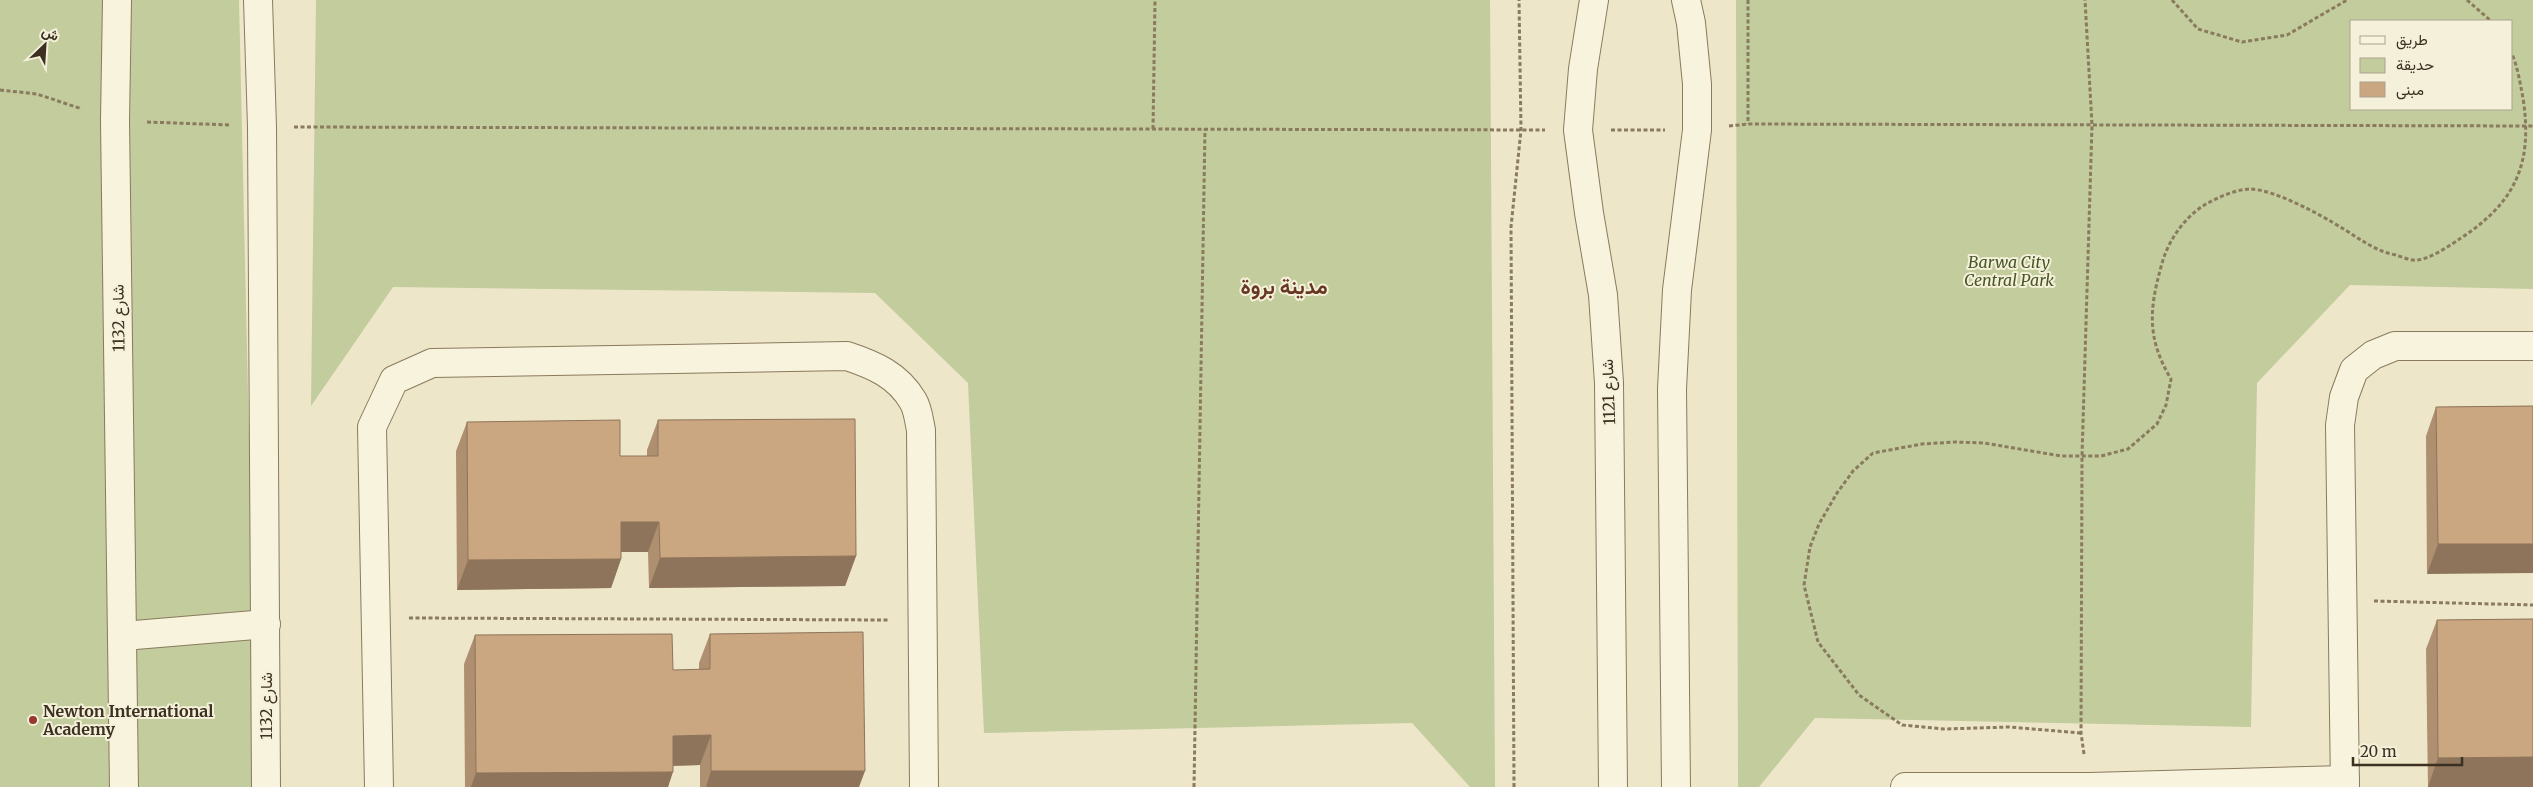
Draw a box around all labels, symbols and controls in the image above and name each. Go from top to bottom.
north arrow [20,20,70,70]
legend [2350,20,2513,110]
text: ش [39,22,62,45]
text: طريق [2396,30,2428,50]
text: حديقة [2396,55,2434,74]
text: مبنى [2396,80,2424,100]
park label: Barwa City Central Park [1964,252,2054,290]
district label: مدينة بروة [1240,273,1328,300]
street label: شارع 1132 [107,284,131,352]
street label: شارع 1121 [1597,359,1621,425]
street label: شارع 1132 [256,672,278,740]
place label: Newton International Academy [42,701,214,739]
marker: Newton International Academy [27,714,39,726]
scale bar [2353,734,2462,766]
text: 20 m [2360,742,2397,761]

